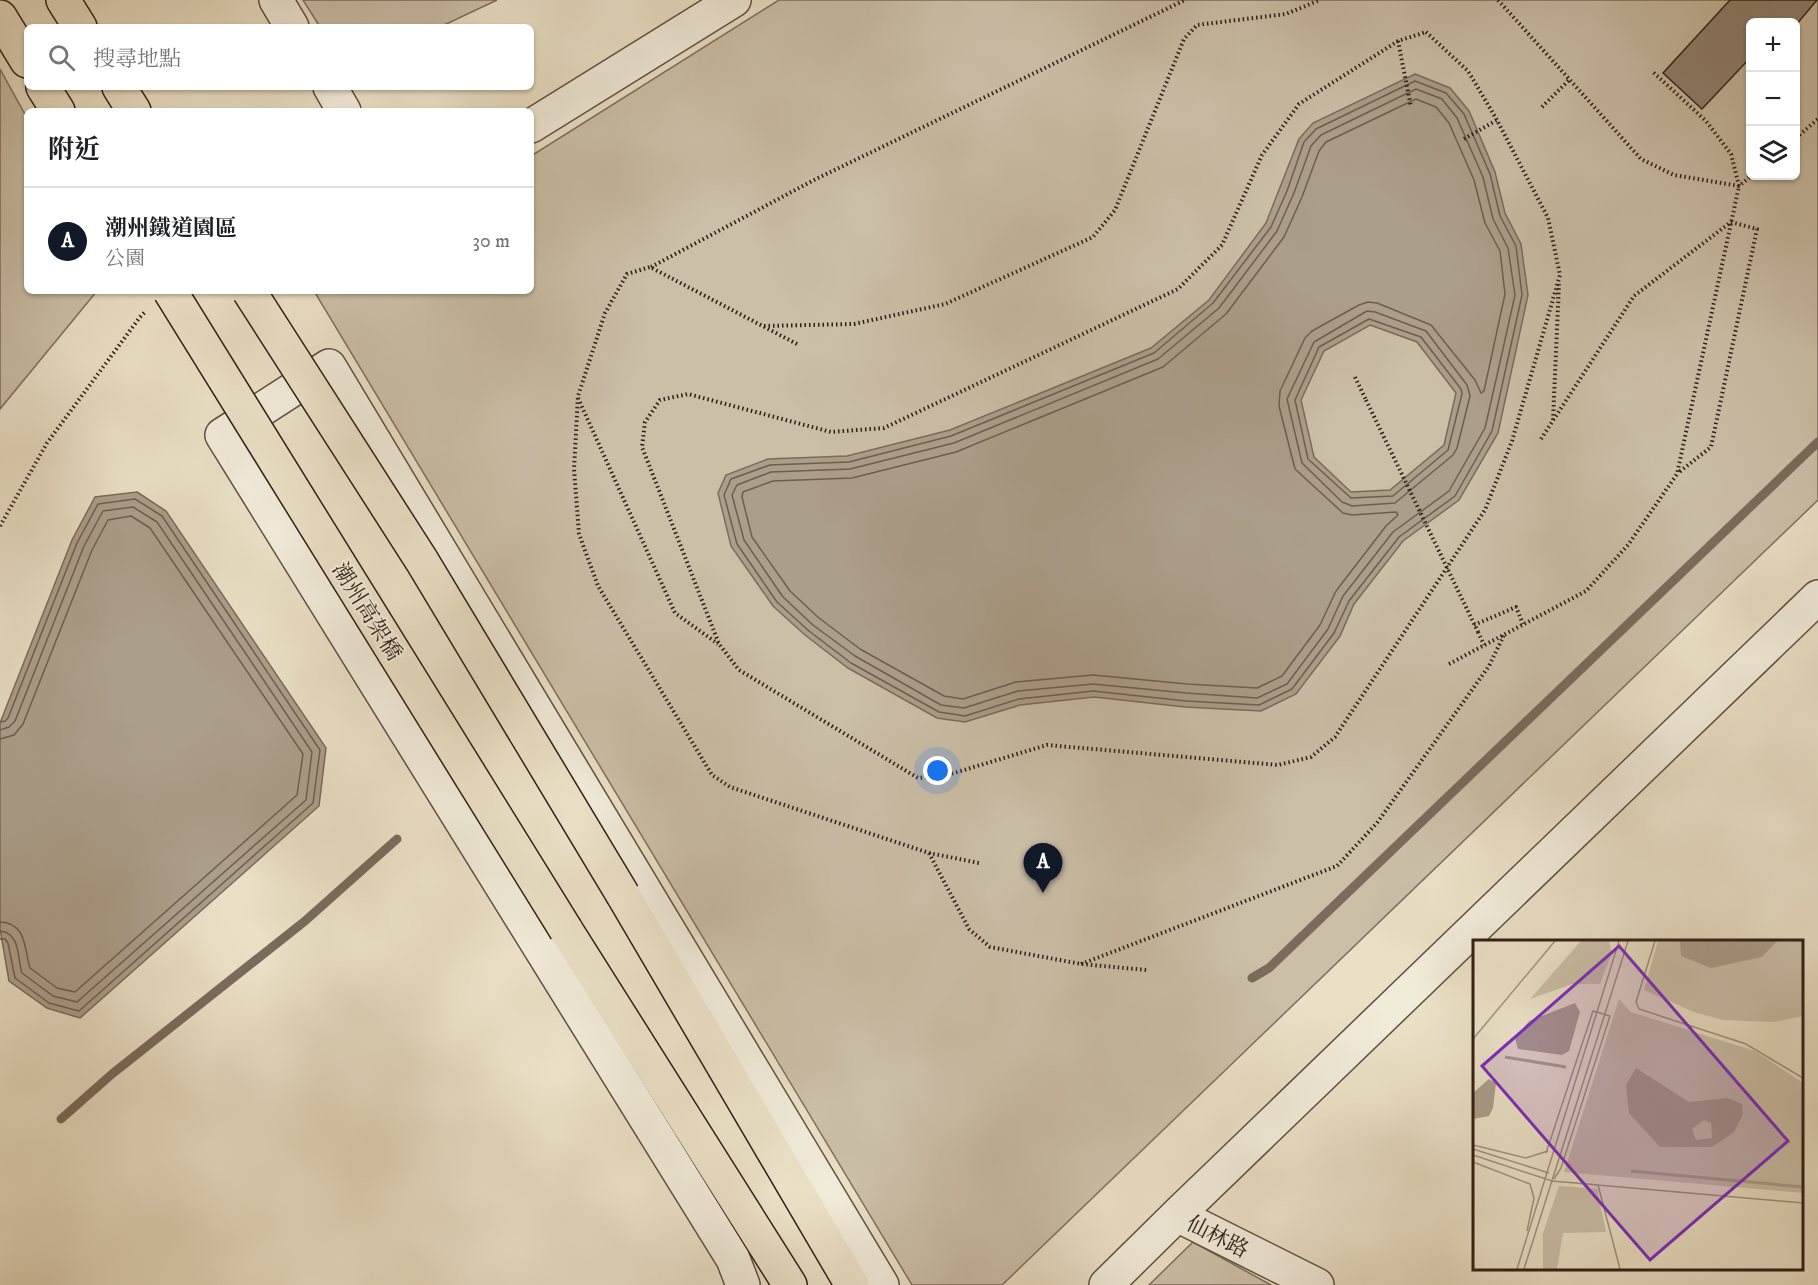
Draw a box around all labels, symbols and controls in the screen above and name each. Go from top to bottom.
map controls [1746,18,1800,180]
button: + [1746,18,1800,72]
search box [24,24,534,90]
icon: search [45,41,78,74]
text: 搜尋地點 [93,46,181,73]
button: − [1746,72,1800,126]
button: layers [1746,126,1800,180]
text: 附近 [48,134,100,167]
text: 潮州鐵道園區 [105,215,237,242]
text: A [61,229,74,254]
text: 30 m [472,229,510,254]
text: 公園 [105,247,145,272]
street label: 潮州高架橋 [326,558,407,666]
your location [923,756,952,785]
pin: A [1024,844,1062,893]
inset map [1473,940,1803,1270]
street label: 仙林路 [1182,1210,1253,1264]

